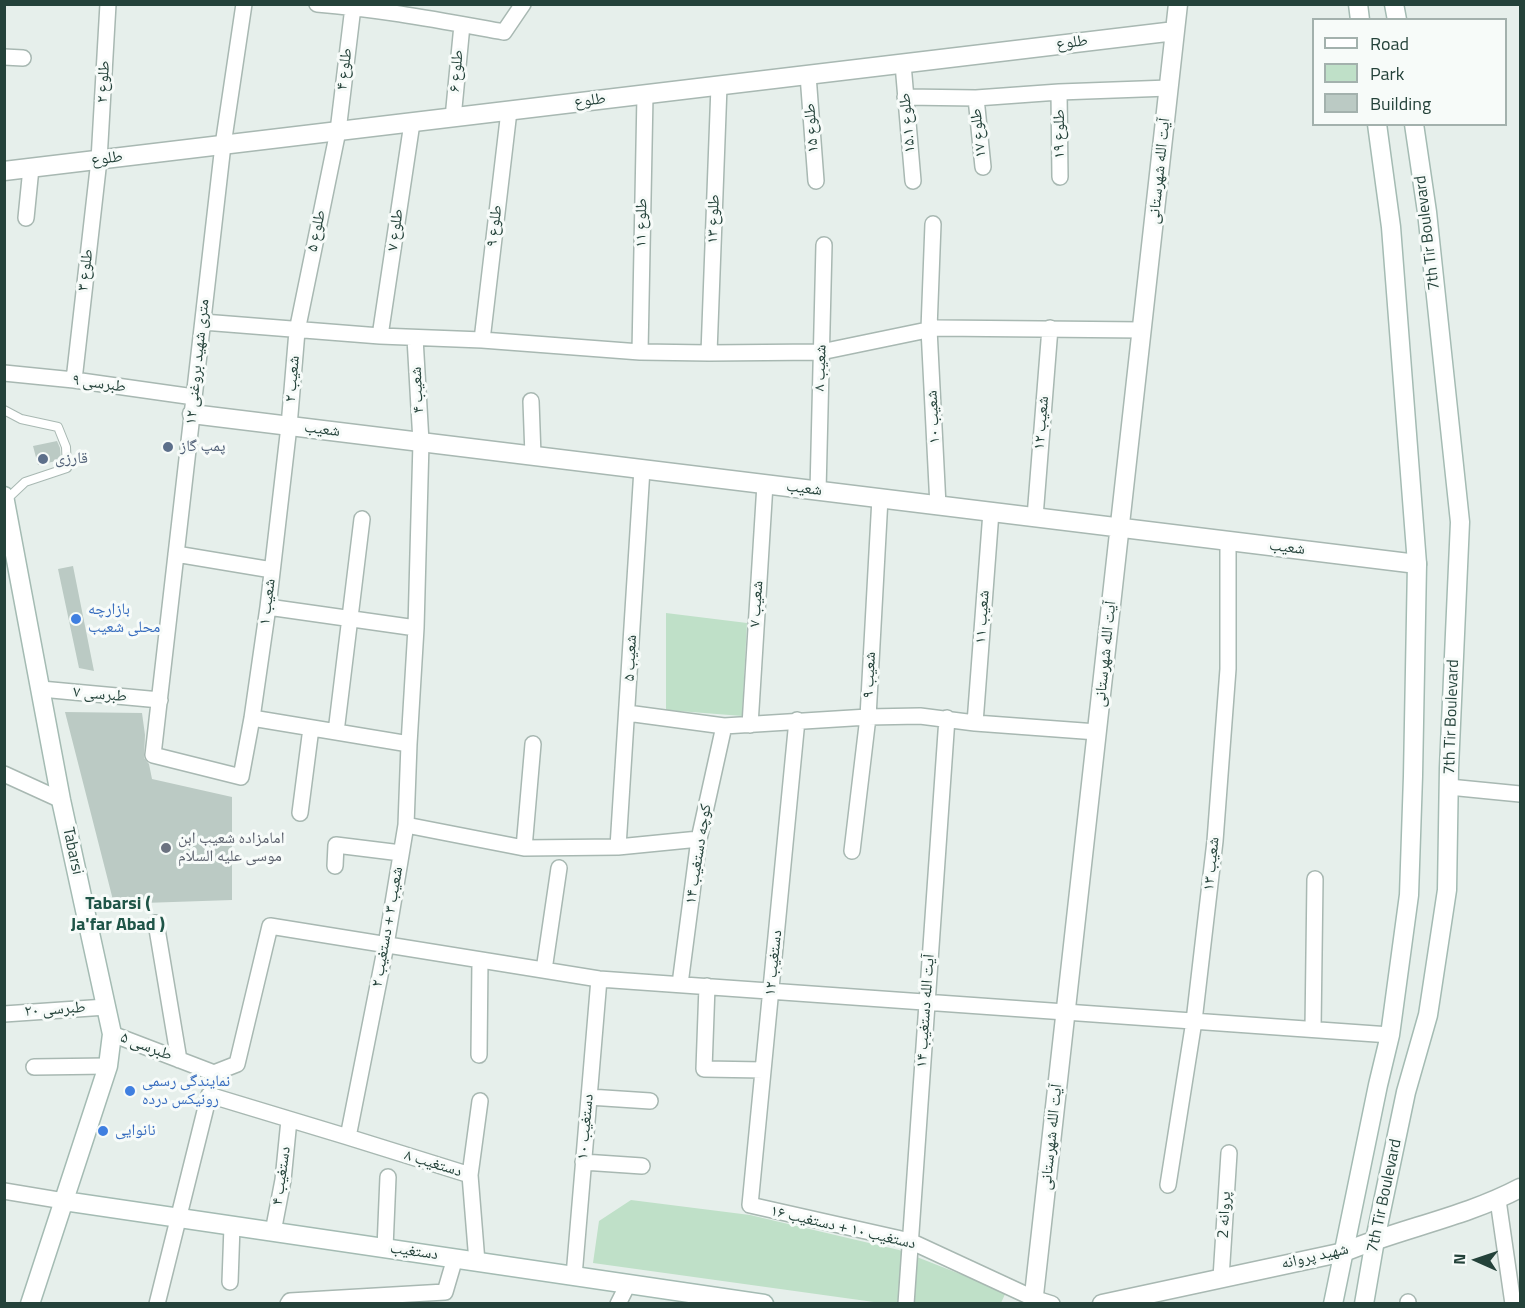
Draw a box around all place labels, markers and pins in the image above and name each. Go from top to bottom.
place label: پمپ گاز [180,437,226,457]
marker: پمپ گاز [161,440,175,454]
place label: قارزی [55,449,88,469]
marker: قارزی [36,452,50,466]
place label: بازارچه محلی شعیب [88,600,160,638]
marker: بازارچه محلی شعیب [69,612,83,626]
place label: امامزاده شعیب ابن موسی علیه السلام [178,829,284,867]
marker: امامزاده شعیب ابن موسی علیه السلام [159,841,173,855]
place label: نمایندگی رسمی رونیکس درده [142,1072,230,1110]
marker: نمایندگی رسمی رونیکس درده [123,1084,137,1098]
place label: نانوایی [115,1121,156,1141]
marker: نانوایی [96,1124,110,1138]

